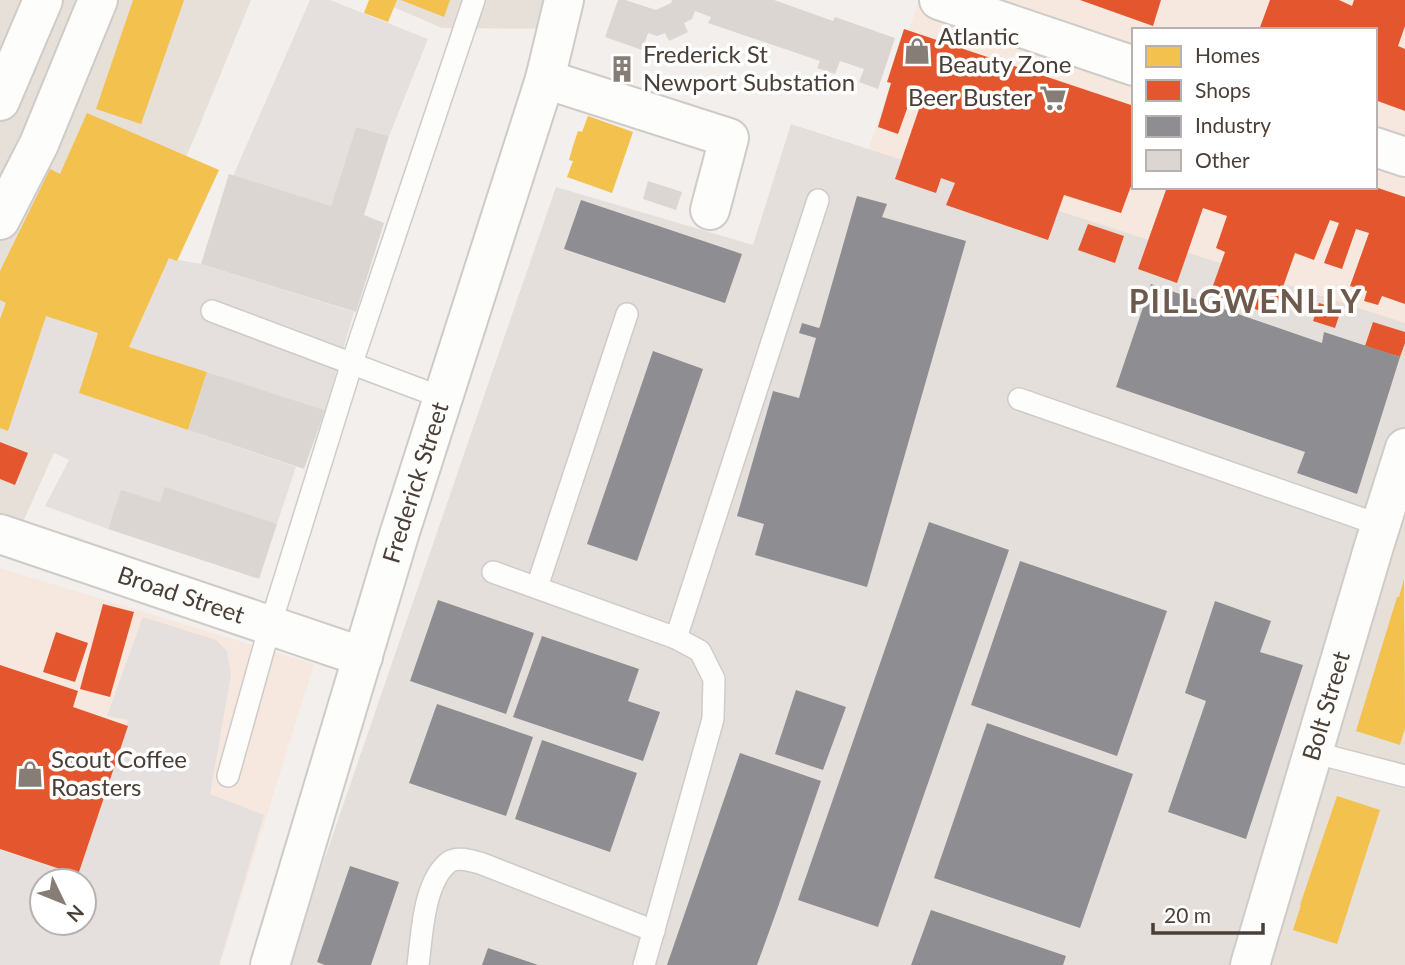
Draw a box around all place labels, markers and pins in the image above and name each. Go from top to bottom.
place label: Atlantic Beauty Zone [938,21,1071,78]
shop icon: Atlantic Beauty Zone [902,36,932,66]
place label: Frederick St Newport Substation [643,39,855,96]
building icon: Frederick St Newport Substation [607,54,637,84]
place label: Beer Buster [908,82,1032,111]
supermarket icon: Beer Buster [1038,83,1068,113]
place label: Scout Coffee Roasters [51,744,187,801]
shop icon: Scout Coffee Roasters [15,759,45,789]

